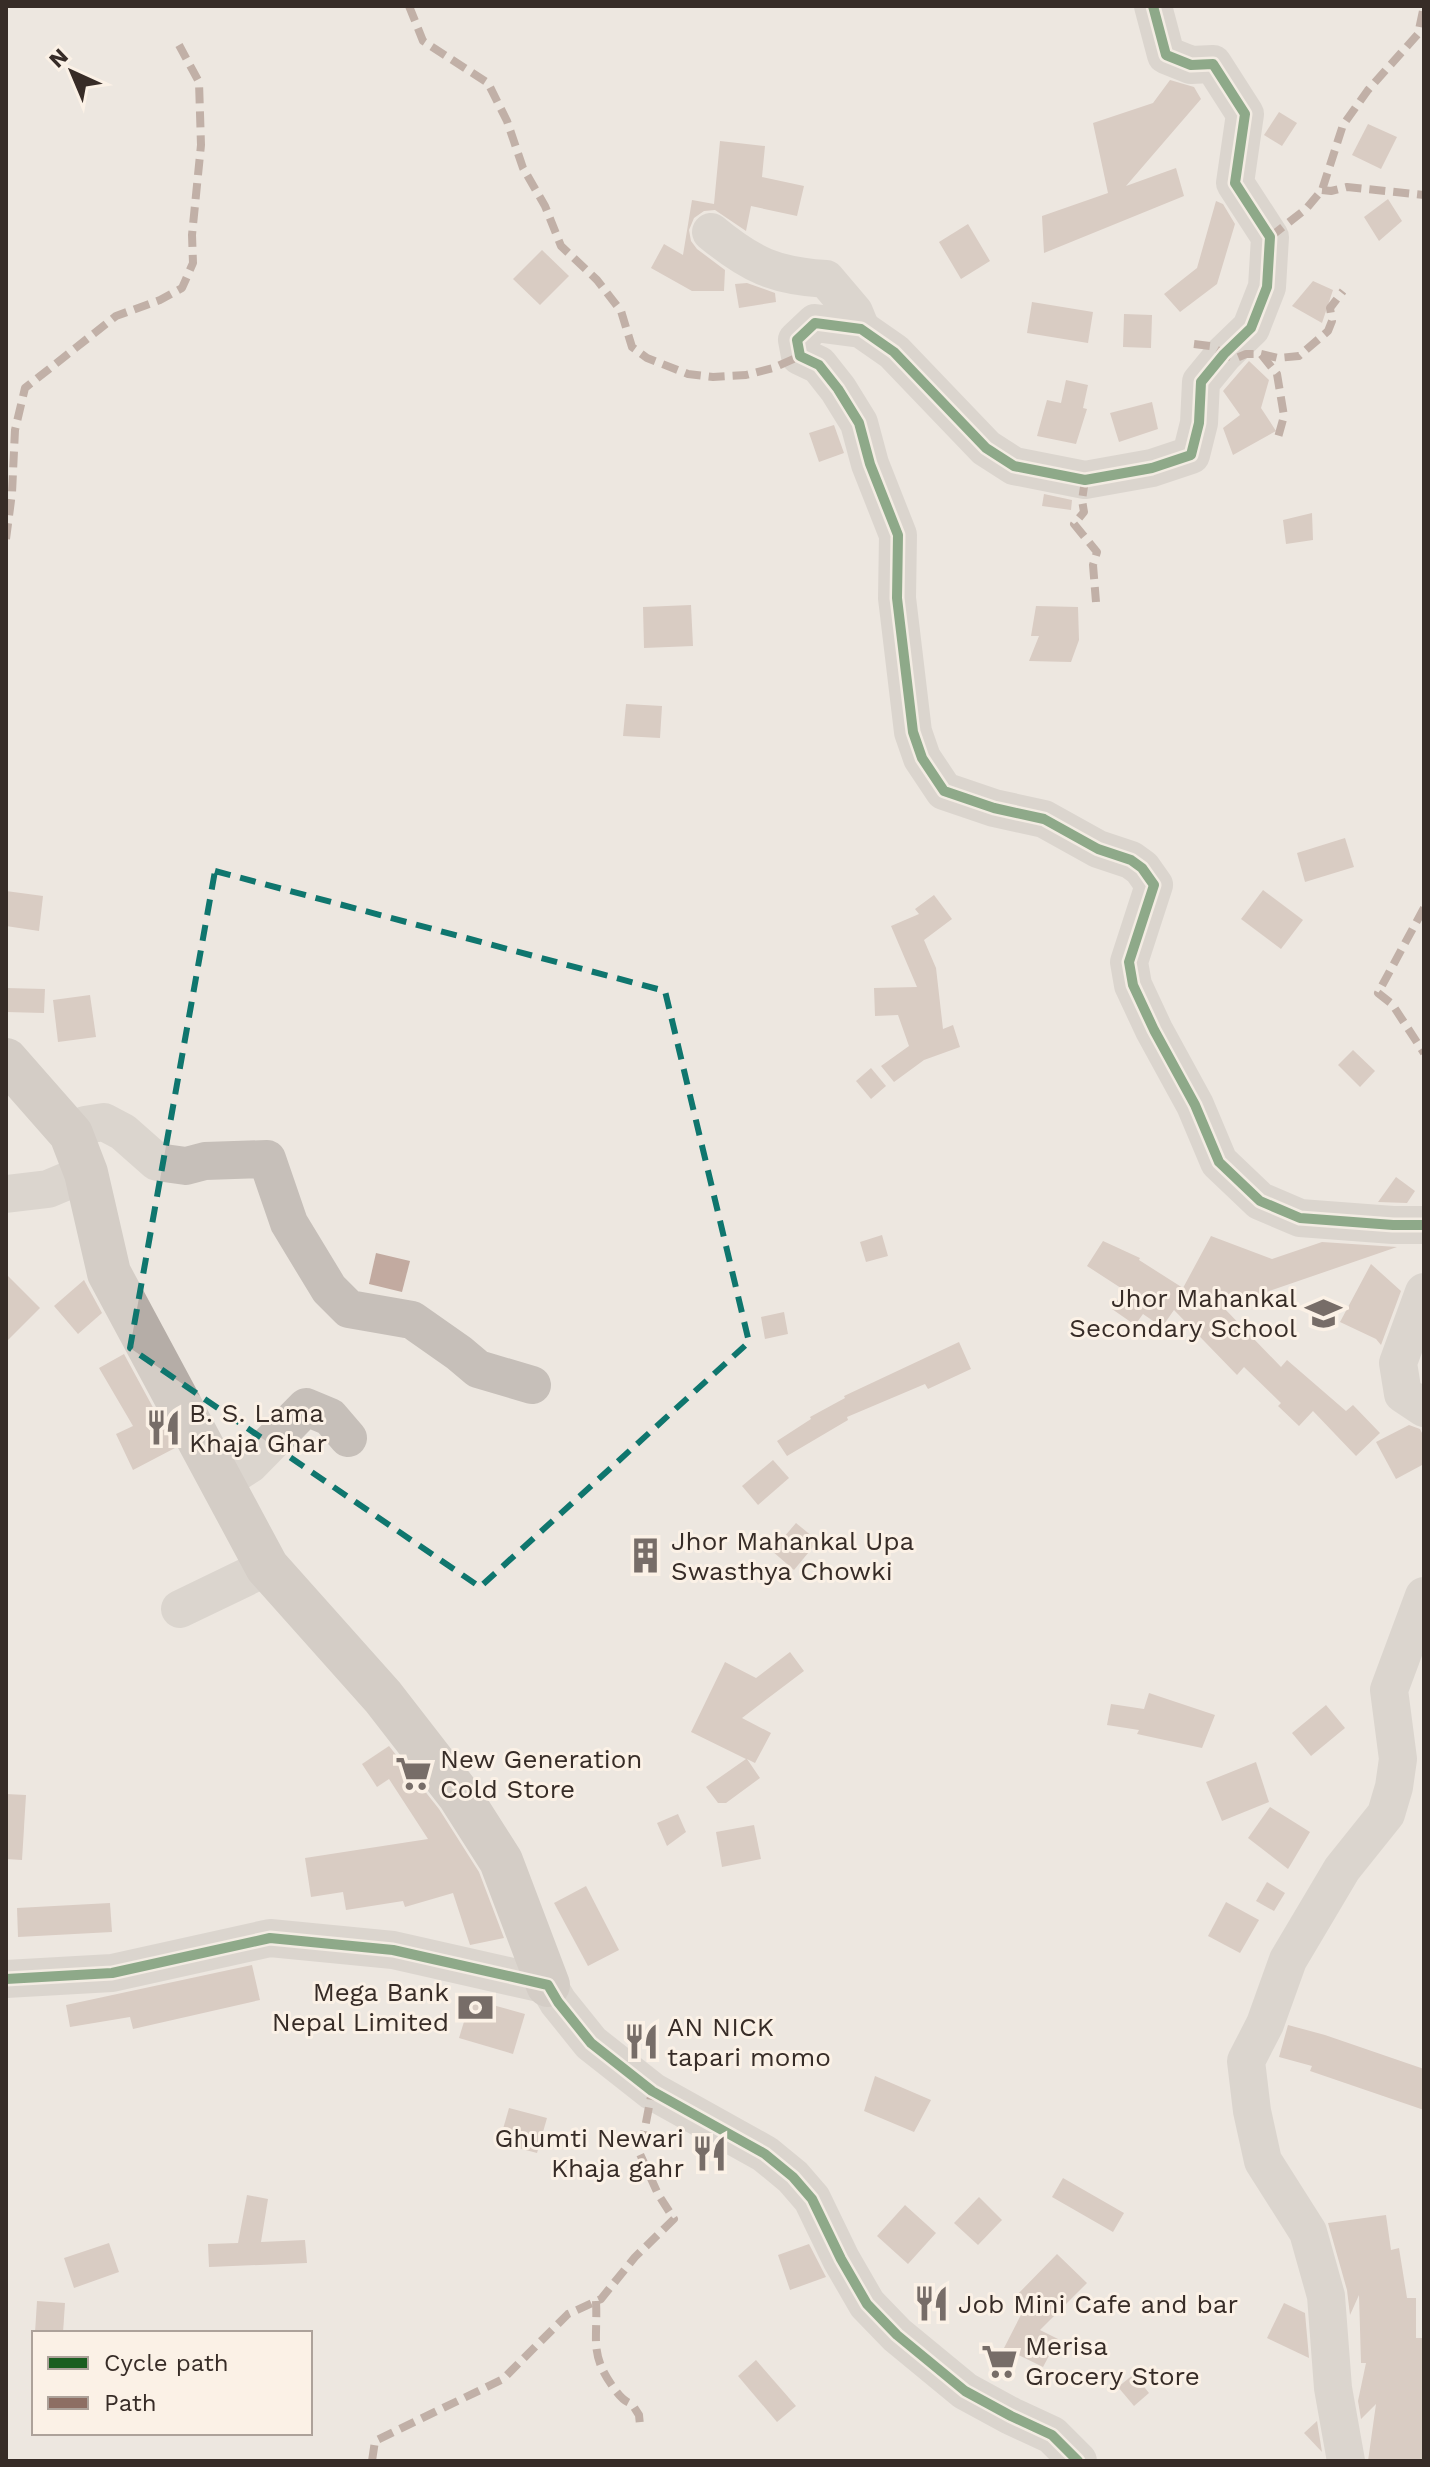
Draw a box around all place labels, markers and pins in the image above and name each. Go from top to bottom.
place label: Jhor Mahankal Secondary School [1069,1283,1297,1343]
school or university icon: Jhor Mahankal Secondary School [1304,1294,1342,1332]
place label: B. S. Lama Khaja Ghar [189,1398,327,1458]
restaurant icon: B. S. Lama Khaja Ghar [144,1409,182,1447]
place label: Jhor Mahankal Upa Swasthya Chowki [671,1526,915,1586]
building icon: Jhor Mahankal Upa Swasthya Chowki [626,1537,664,1575]
place label: New Generation Cold Store [440,1744,642,1804]
supermarket icon: New Generation Cold Store [395,1755,433,1793]
place label: Mega Bank Nepal Limited [272,1977,449,2037]
bank icon: Mega Bank Nepal Limited [456,1988,494,2026]
place label: AN NICK tapari momo [667,2012,831,2072]
restaurant icon: AN NICK tapari momo [622,2023,660,2061]
place label: Ghumti Newari Khaja gahr [495,2123,684,2183]
restaurant icon: Ghumti Newari Khaja gahr [691,2134,729,2172]
restaurant icon: Job Mini Cafe and bar [913,2285,951,2323]
place label: Job Mini Cafe and bar [958,2289,1238,2319]
place label: Merisa Grocery Store [1025,2331,1200,2391]
supermarket icon: Merisa Grocery Store [980,2342,1018,2380]

